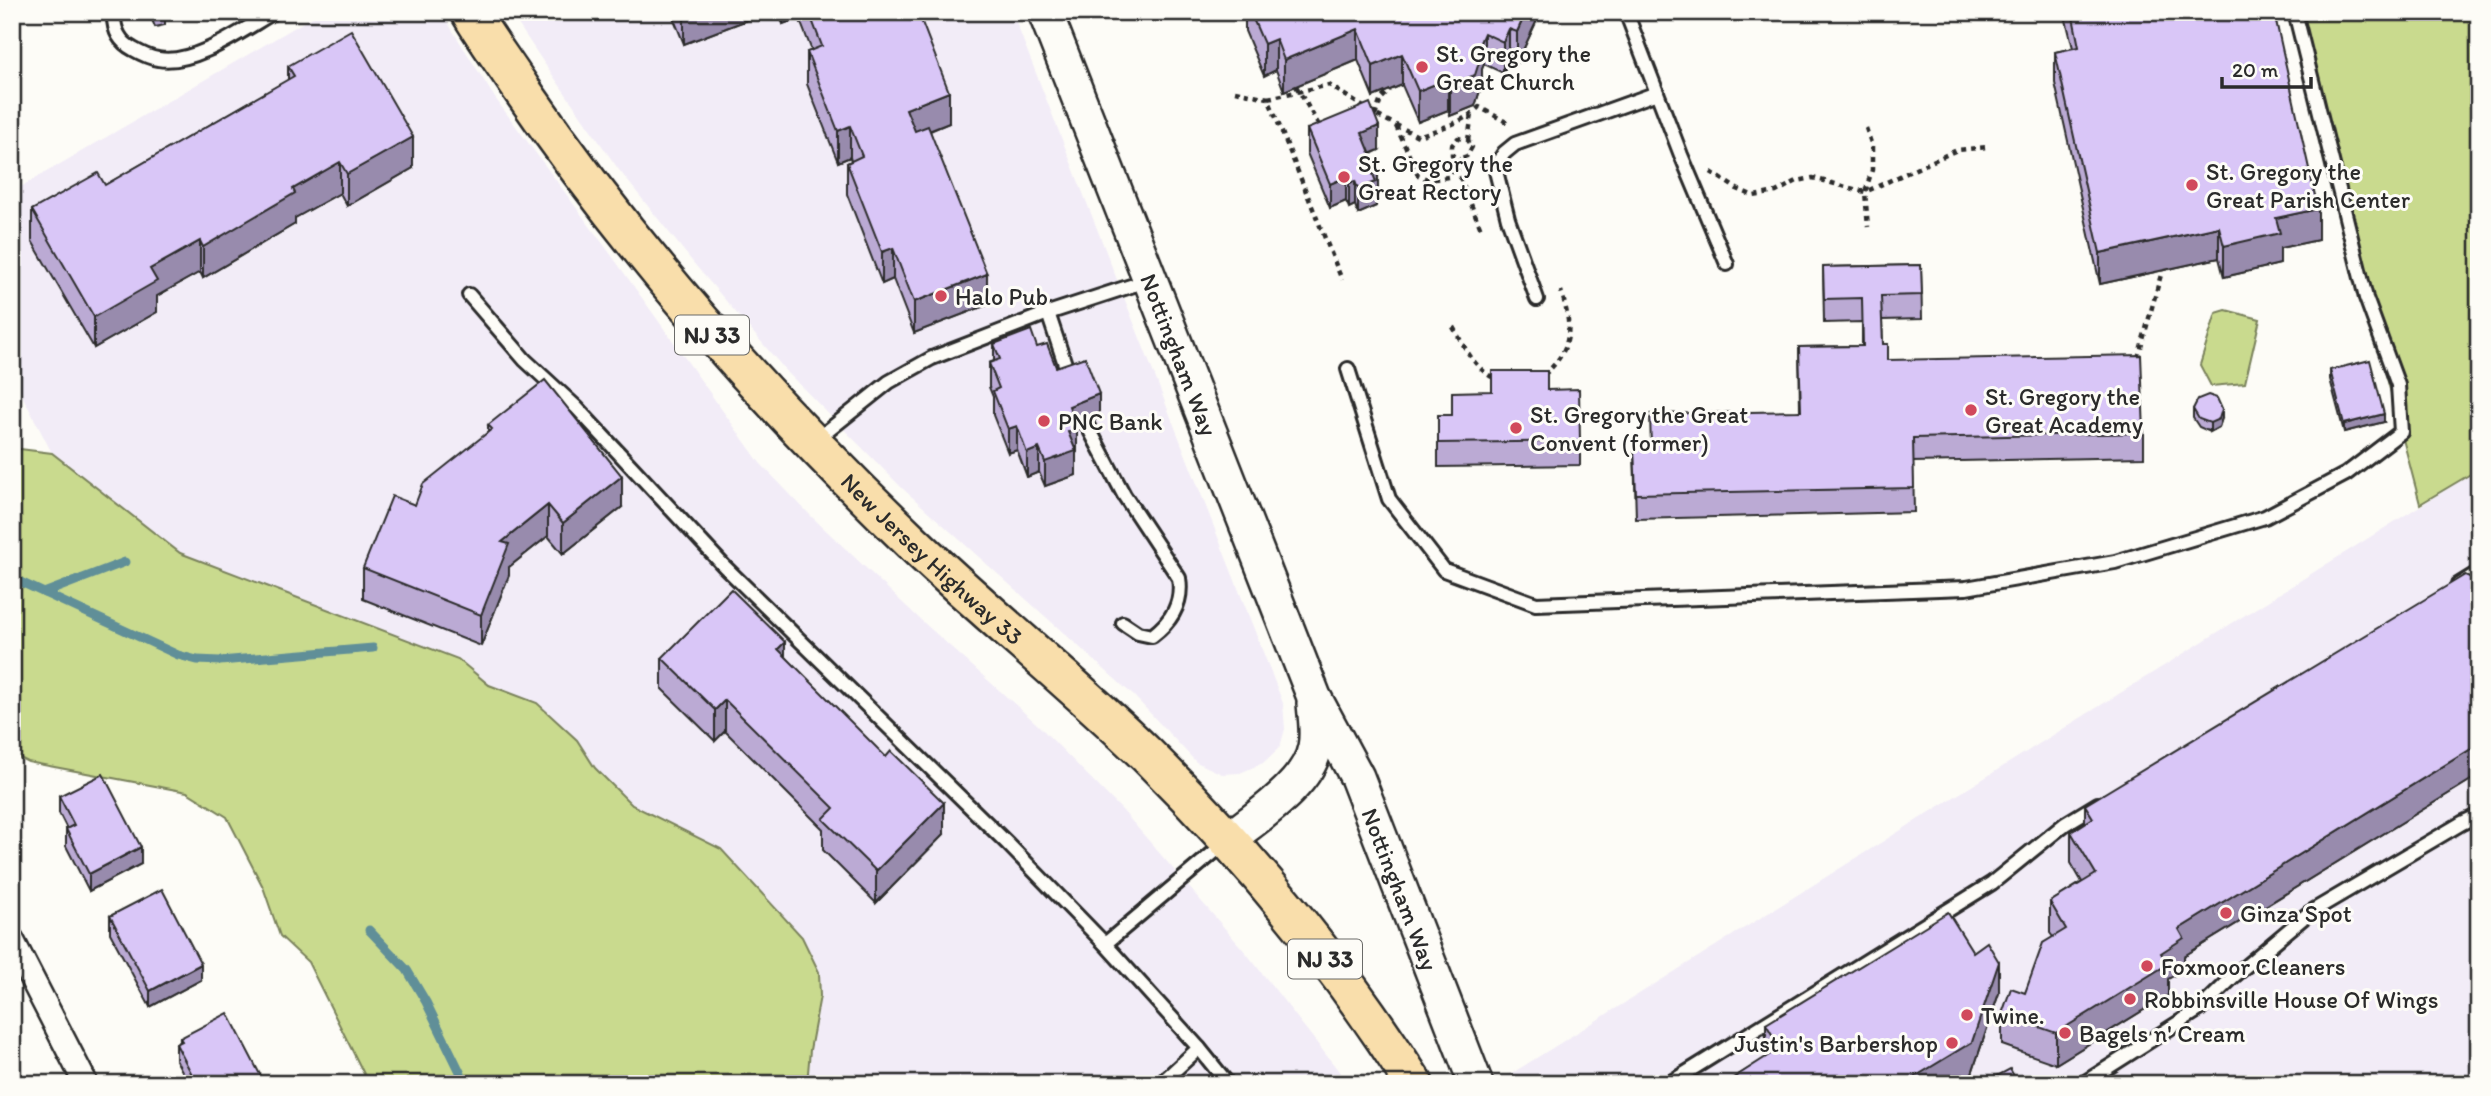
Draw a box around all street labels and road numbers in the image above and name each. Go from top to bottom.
street label: Nottingham Way [1135,269,1224,440]
road number: NJ 33 [675,316,749,354]
street label: New Jersey Highway 33 [835,466,1029,651]
street label: Nottingham Way [1356,804,1445,974]
road number: NJ 33 [1288,940,1362,978]

